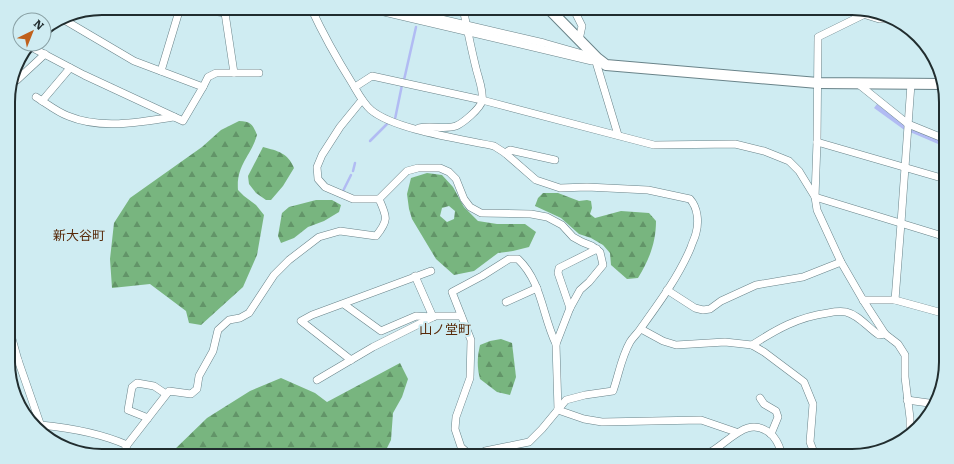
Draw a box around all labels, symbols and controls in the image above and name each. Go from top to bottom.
north arrow [12,12,52,52]
text: N [31,15,48,33]
district label: 新大谷町 [53,225,105,244]
district label: 山ノ堂町 [419,319,471,338]

